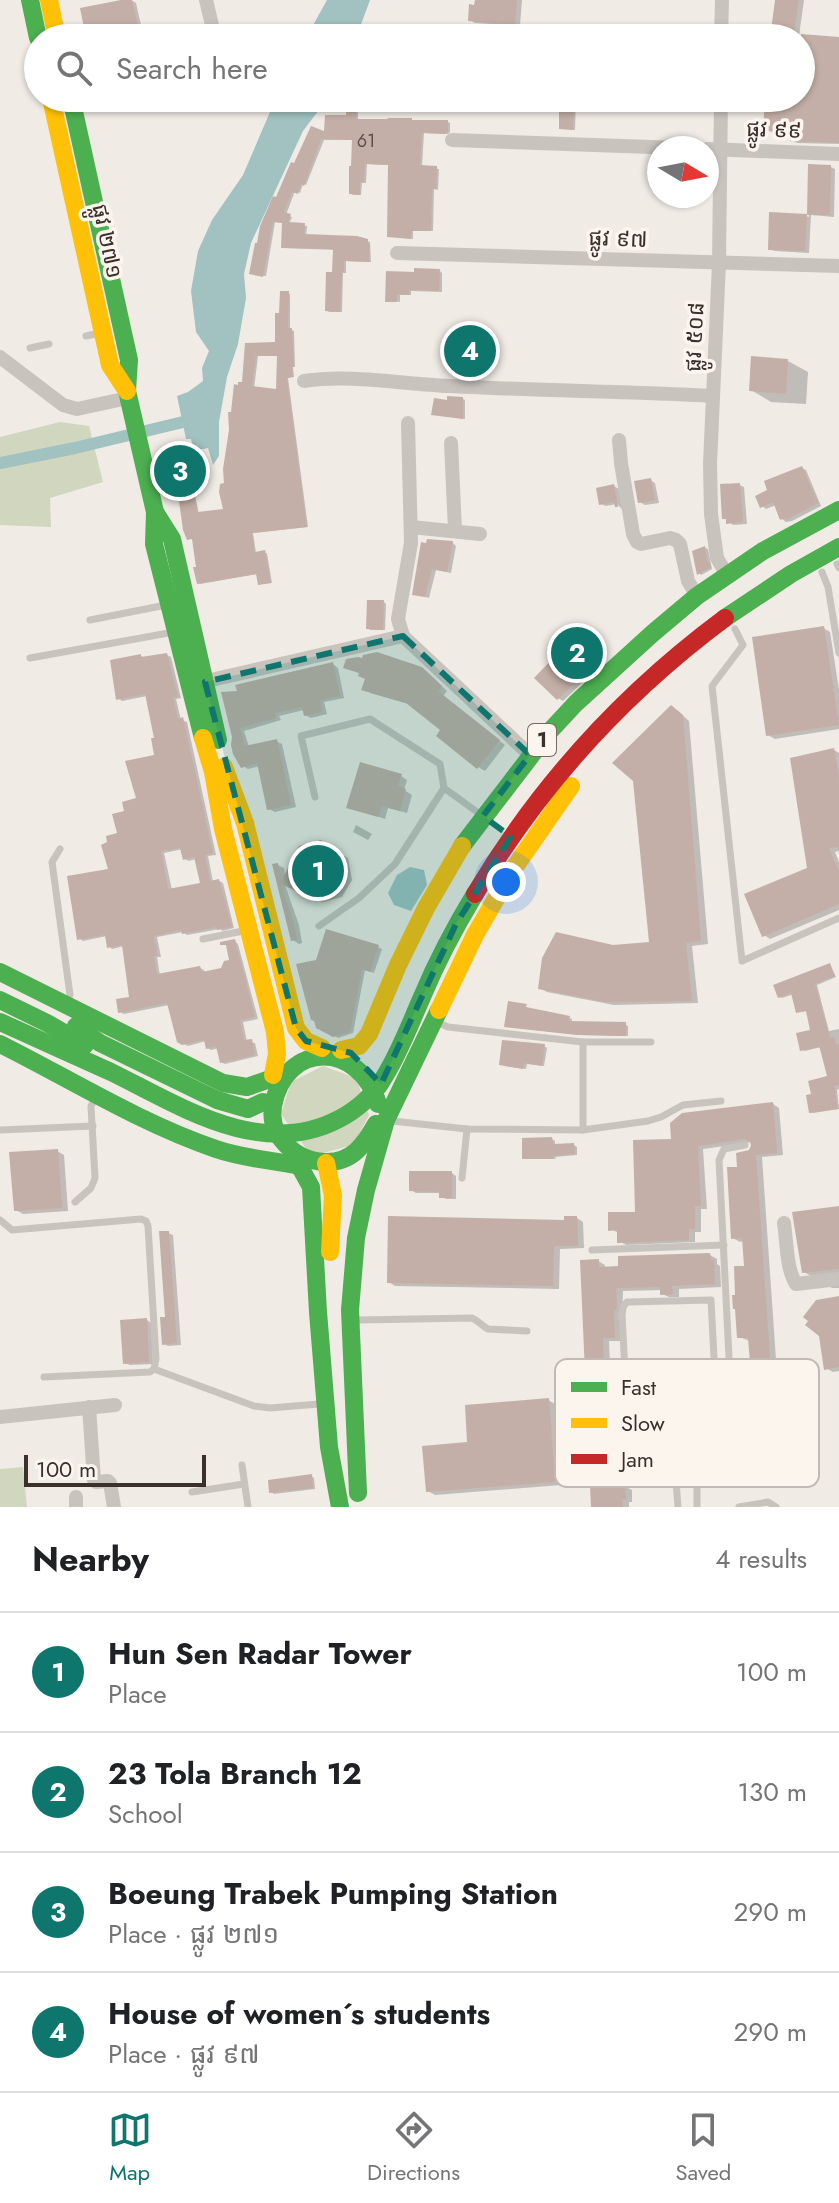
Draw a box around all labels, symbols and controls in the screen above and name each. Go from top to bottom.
search box [24,24,815,112]
icon: search [52,46,96,90]
text: Search here [116,47,268,90]
street label: ផ្លូវ ៩៩ [745,112,802,150]
house number: 61 [357,128,375,154]
north arrow [647,136,719,208]
street label: ផ្លូវ ២៧១ [80,201,131,282]
street label: ផ្លូវ ៩៧ [588,221,648,260]
street label: ផ្លូវ ៥០៨ [676,301,716,373]
pin: 4 [444,321,496,381]
pin: 3 [154,441,206,501]
pin: 2 [551,623,603,683]
road number: 1 [528,724,556,756]
pin: 1 [292,841,344,901]
your location [486,862,526,902]
legend [555,1359,819,1487]
text: Fast [621,1371,657,1403]
text: Slow [621,1407,665,1439]
text: Jam [618,1443,654,1475]
scale bar [24,1451,206,1487]
text: 100 m [36,1453,96,1485]
text: Nearby [32,1535,149,1584]
text: 4 results [715,1540,807,1578]
text: Hun Sen Radar Tower [108,1632,412,1675]
text: 1 [51,1653,65,1691]
text: 100 m [736,1653,807,1691]
text: Place [108,1675,167,1713]
text: 23 Tola Branch 12 [108,1752,362,1795]
text: 2 [49,1773,67,1811]
text: 130 m [737,1773,807,1811]
text: School [108,1795,183,1833]
text: Boeung Trabek Pumping Station [108,1872,558,1915]
text: 3 [50,1893,66,1931]
text: 290 m [734,1893,807,1931]
text: Place · ផ្លូវ ២៧១ [108,1915,279,1953]
text: House of women´s students [108,1992,490,2035]
text: 4 [49,2013,67,2051]
text: 290 m [734,2013,807,2051]
text: Place · ផ្លូវ ៩៧ [108,2035,260,2073]
tab: Map [108,2108,152,2188]
tab: Directions [367,2108,460,2188]
tab: Saved [676,2108,731,2188]

